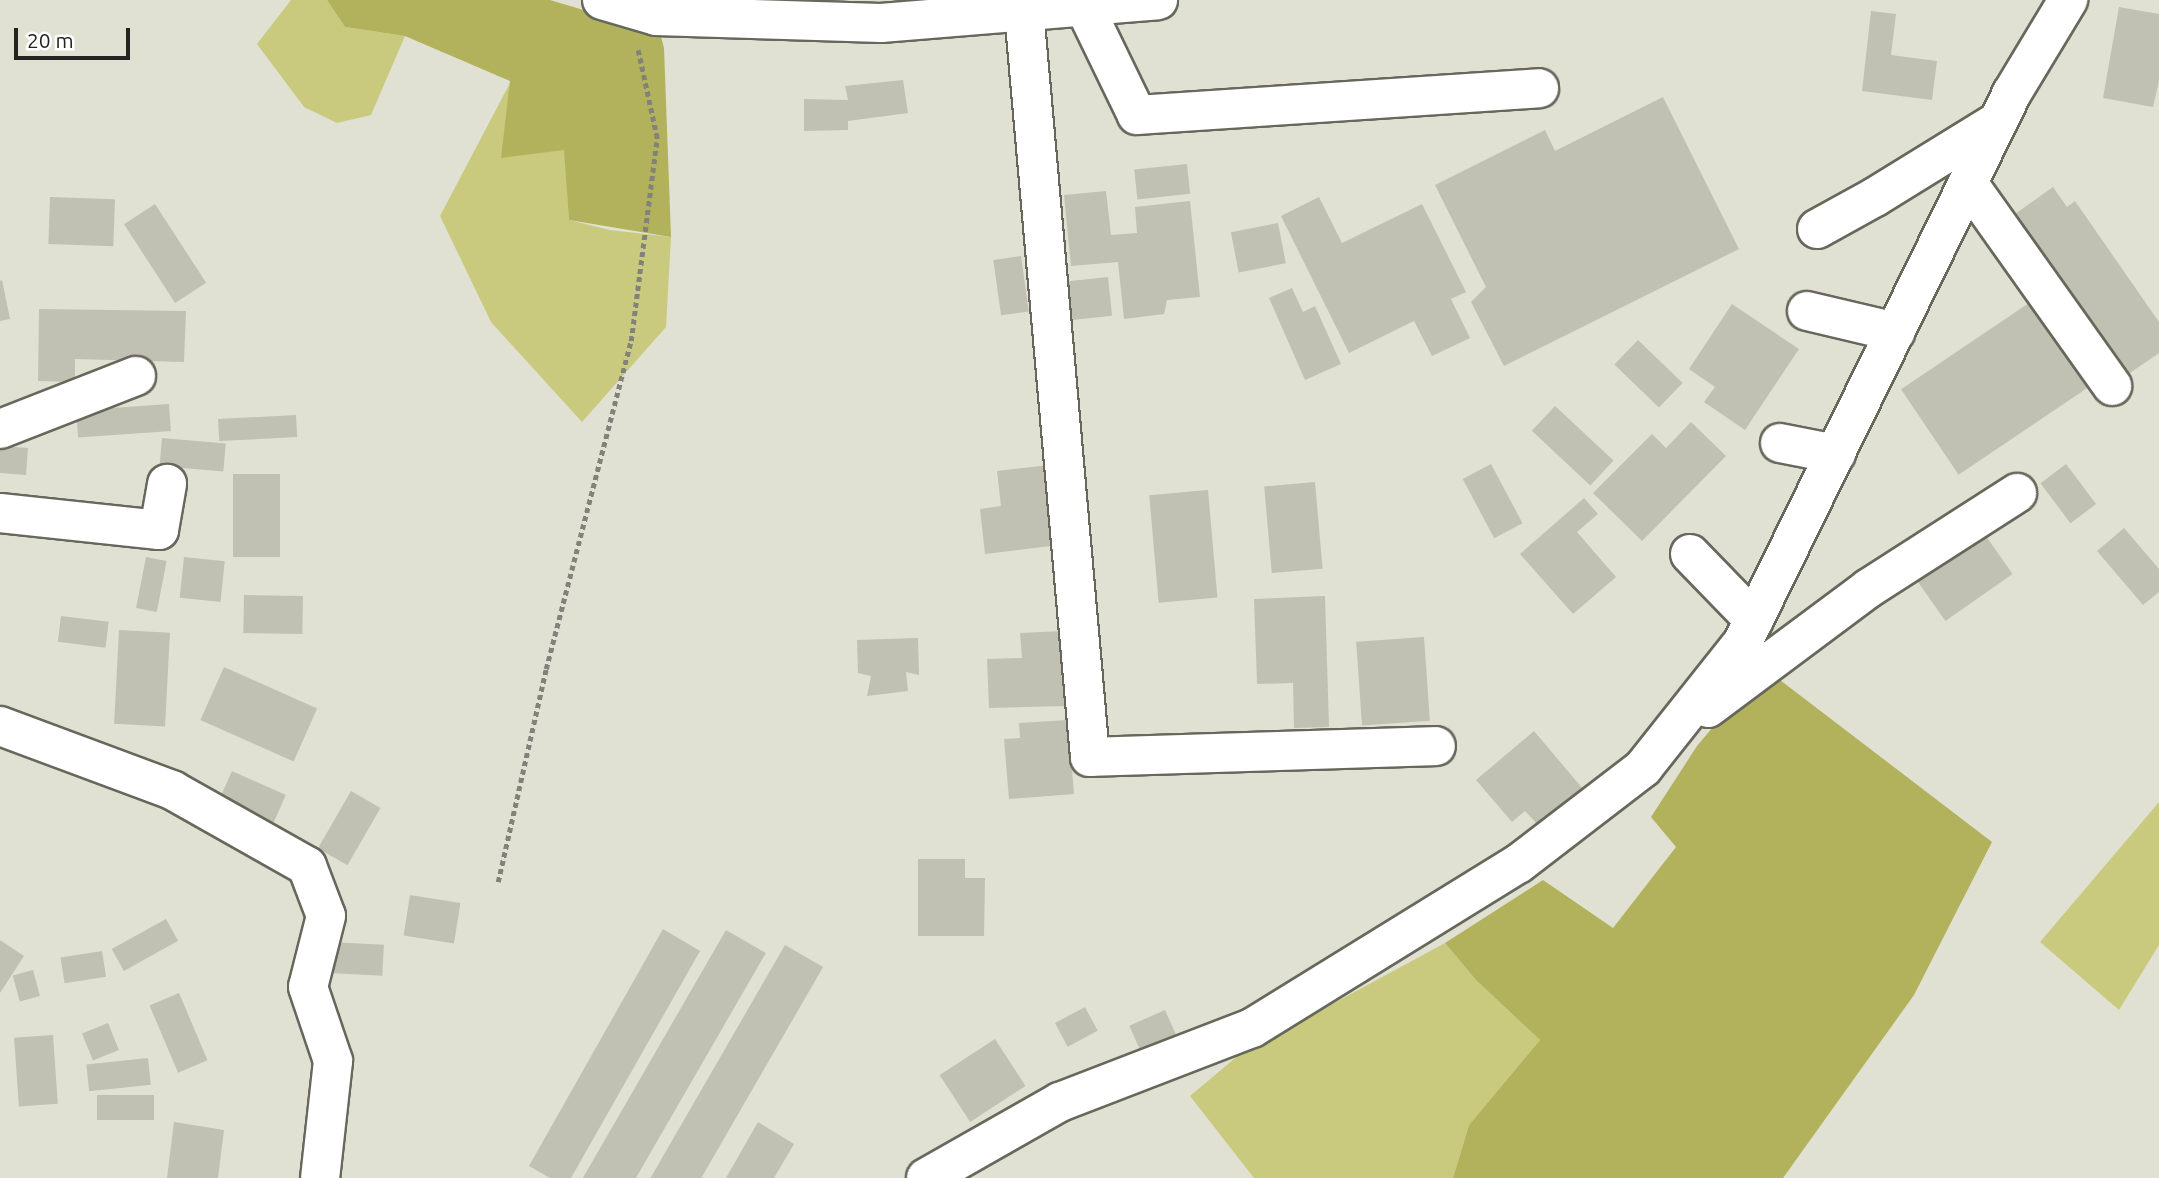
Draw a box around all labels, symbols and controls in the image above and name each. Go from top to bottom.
scale bar [18,14,133,58]
text: 20 m [27,28,74,52]

